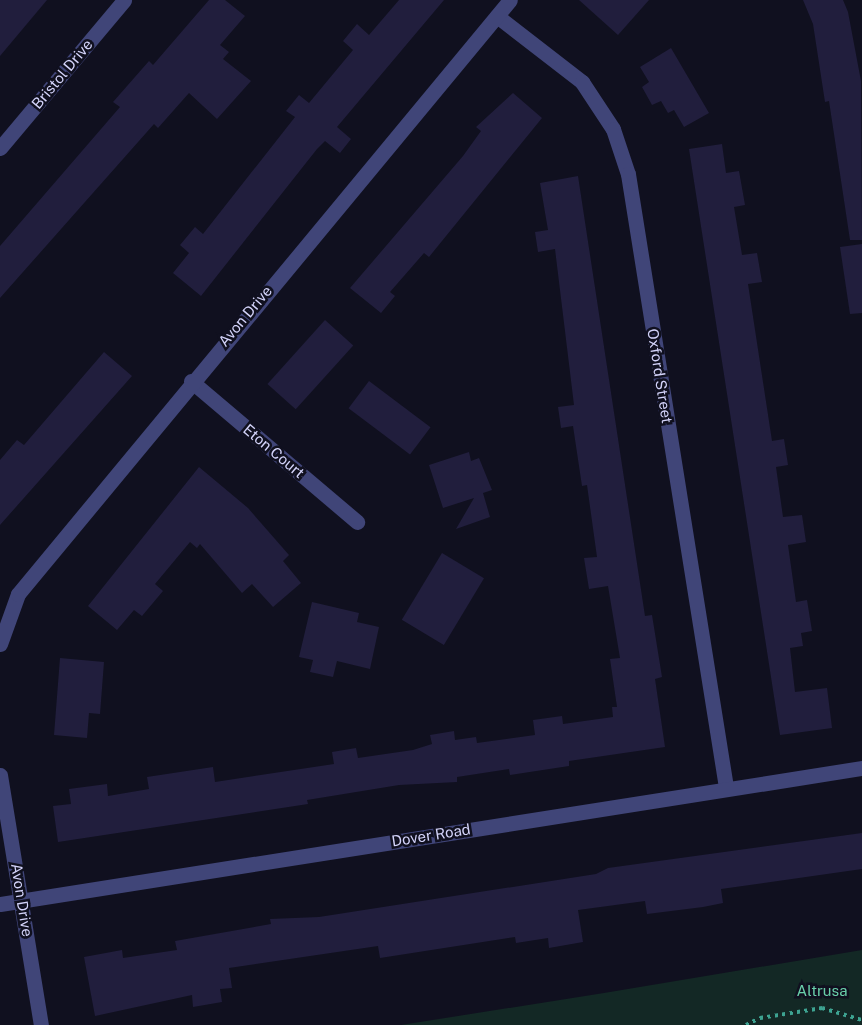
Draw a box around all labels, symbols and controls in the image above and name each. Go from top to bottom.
street label: Bristol Drive [28,36,96,112]
street label: Avon Drive [214,282,276,350]
street label: Oxford Street [644,327,676,425]
street label: Eton Court [240,420,308,482]
street label: Dover Road [390,820,472,850]
street label: Avon Drive [7,862,37,938]
park label: Altrusa [797,982,847,1000]

